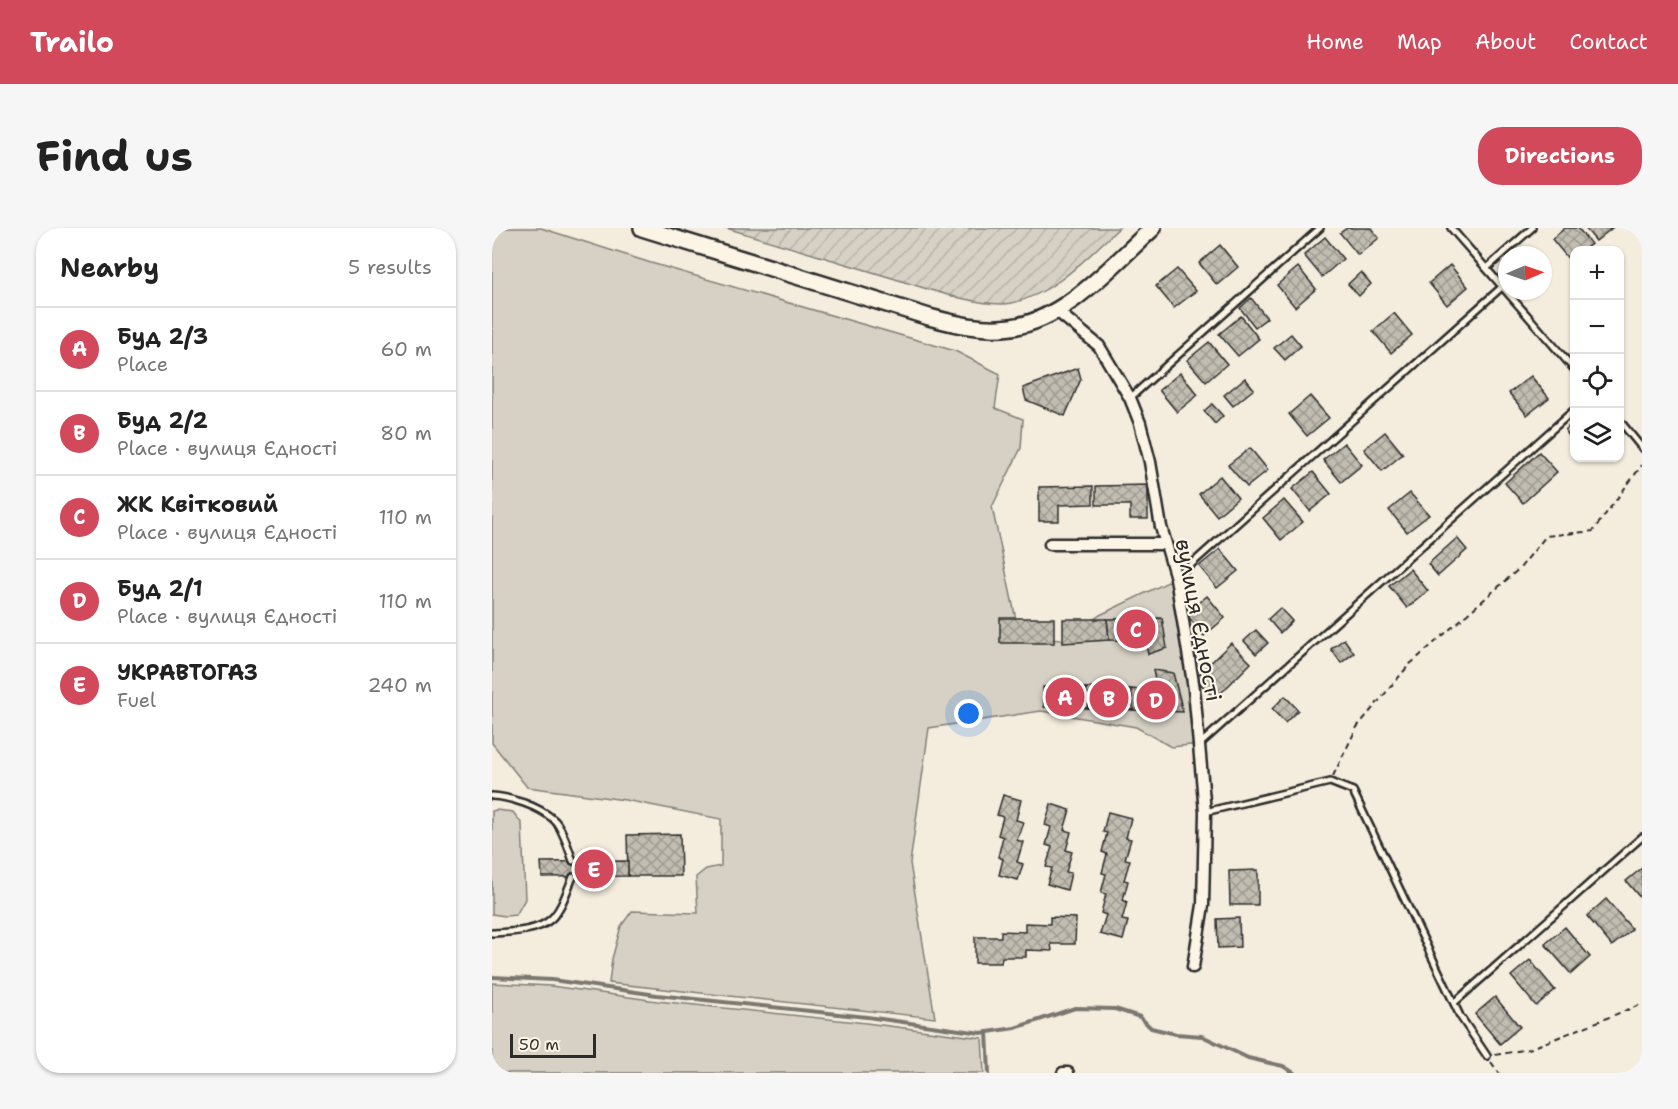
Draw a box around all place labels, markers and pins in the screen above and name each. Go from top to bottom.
pin: C [1116,606,1156,652]
pin: A [1046,674,1084,720]
pin: B [1090,676,1128,720]
pin: D [1136,678,1176,722]
pin: E [574,846,614,892]

